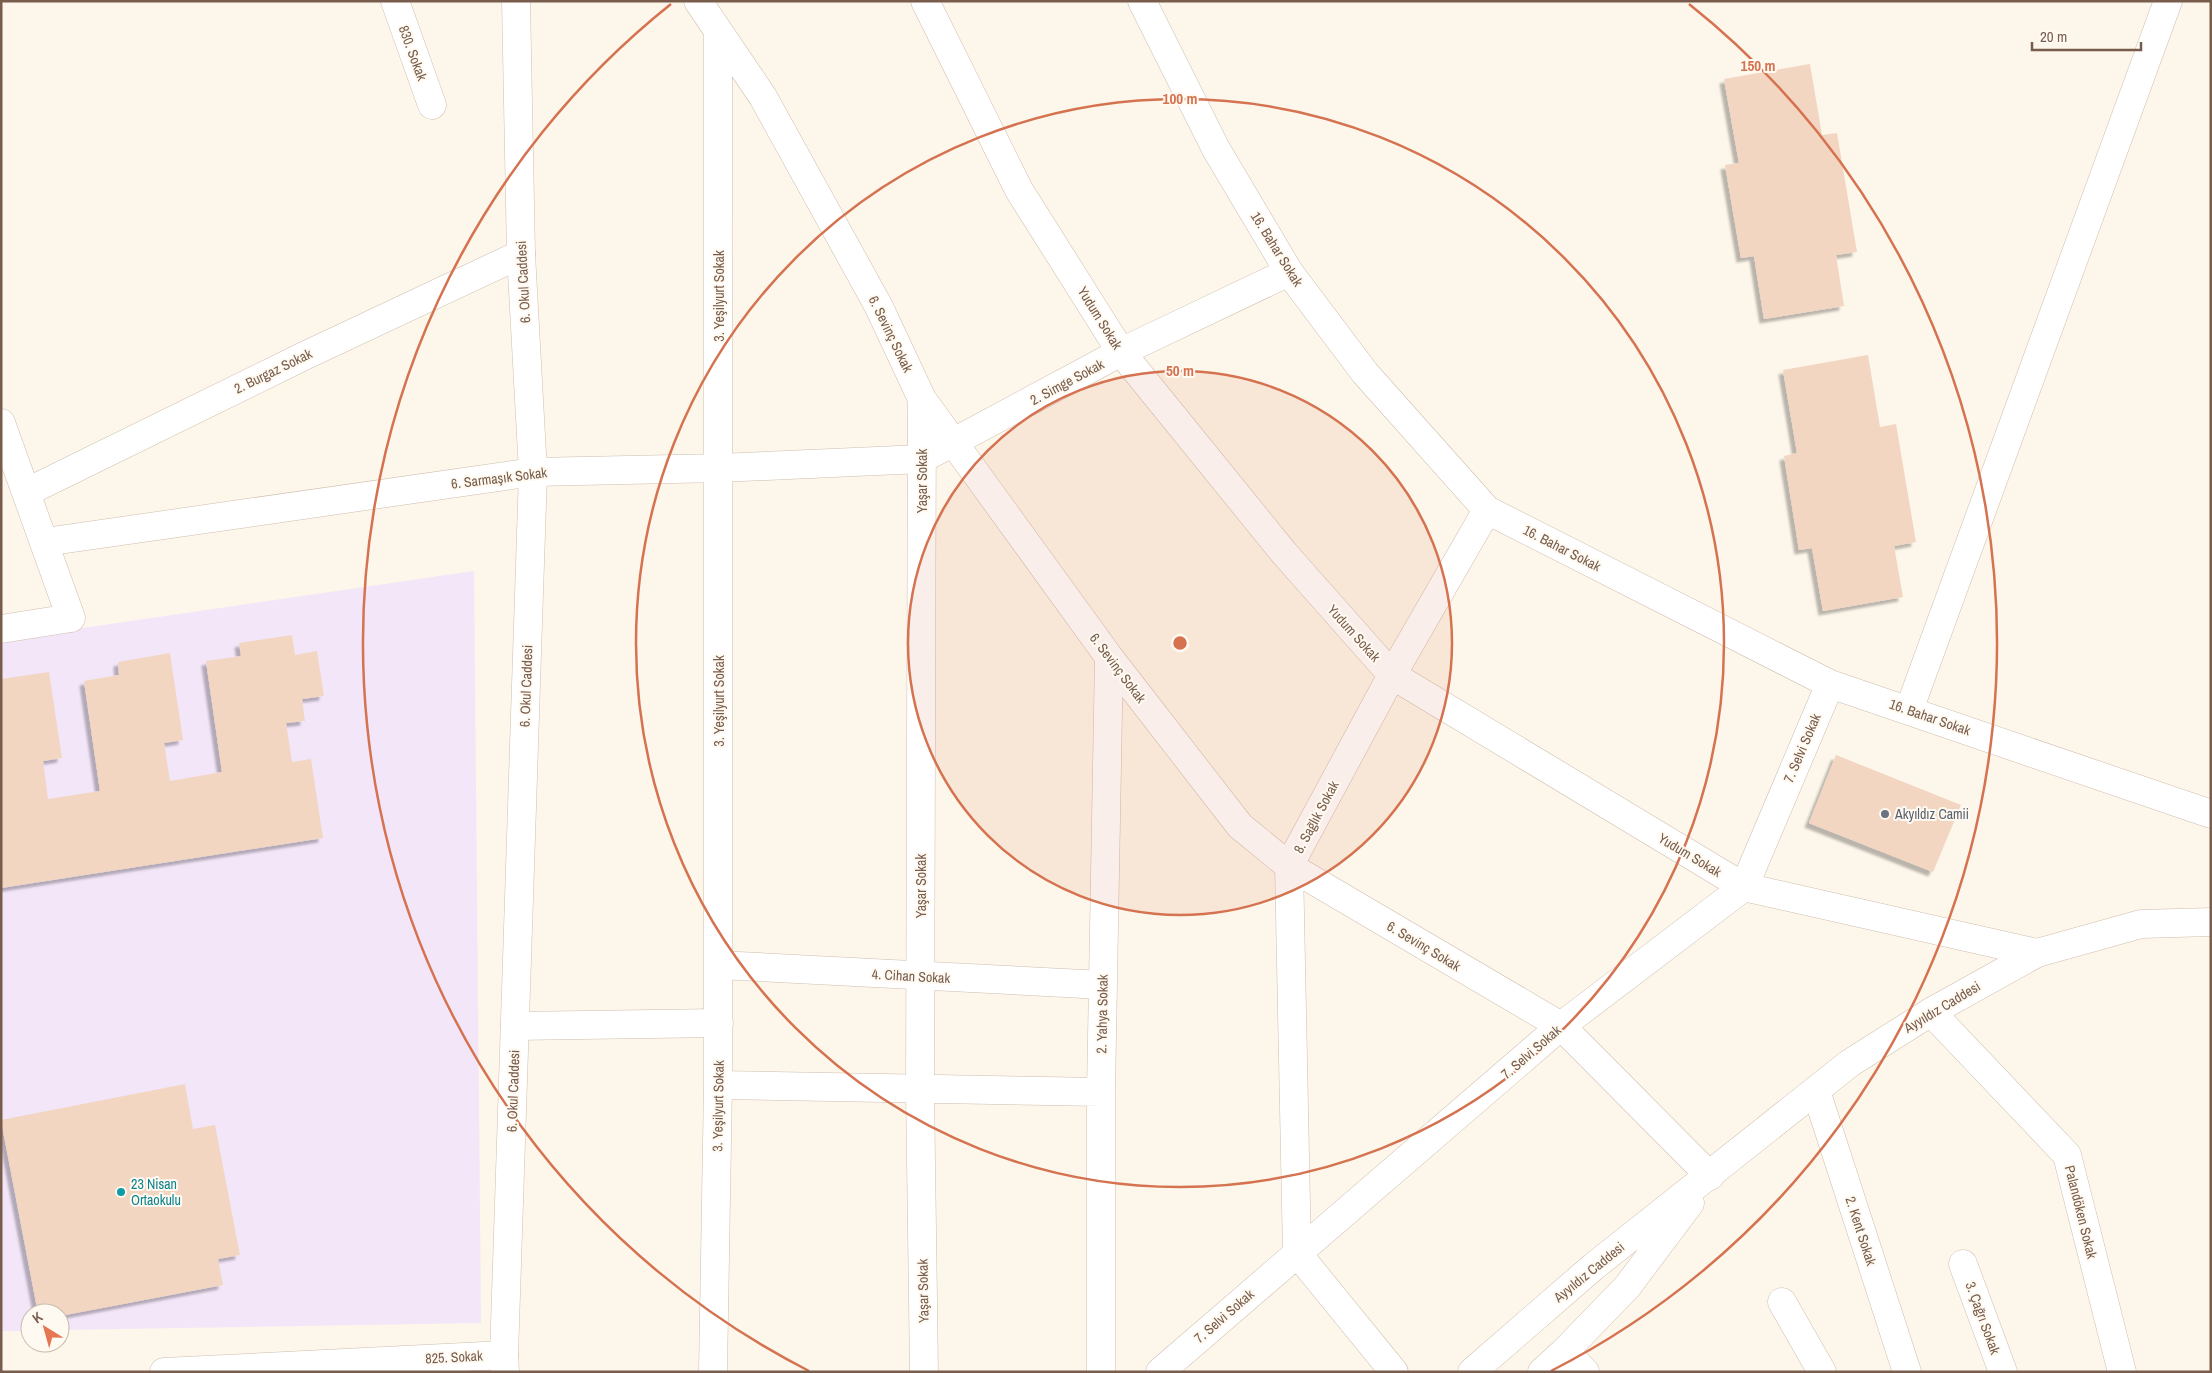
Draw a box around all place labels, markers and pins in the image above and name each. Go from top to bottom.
centre of rings [1171,634,1189,652]
place label: Akyıldız Camii [1894,805,1969,823]
marker: Akyıldız Camii [1879,808,1891,820]
place label: 23 Nisan Ortaokulu [131,1175,181,1209]
marker: 23 Nisan Ortaokulu [115,1186,127,1198]

